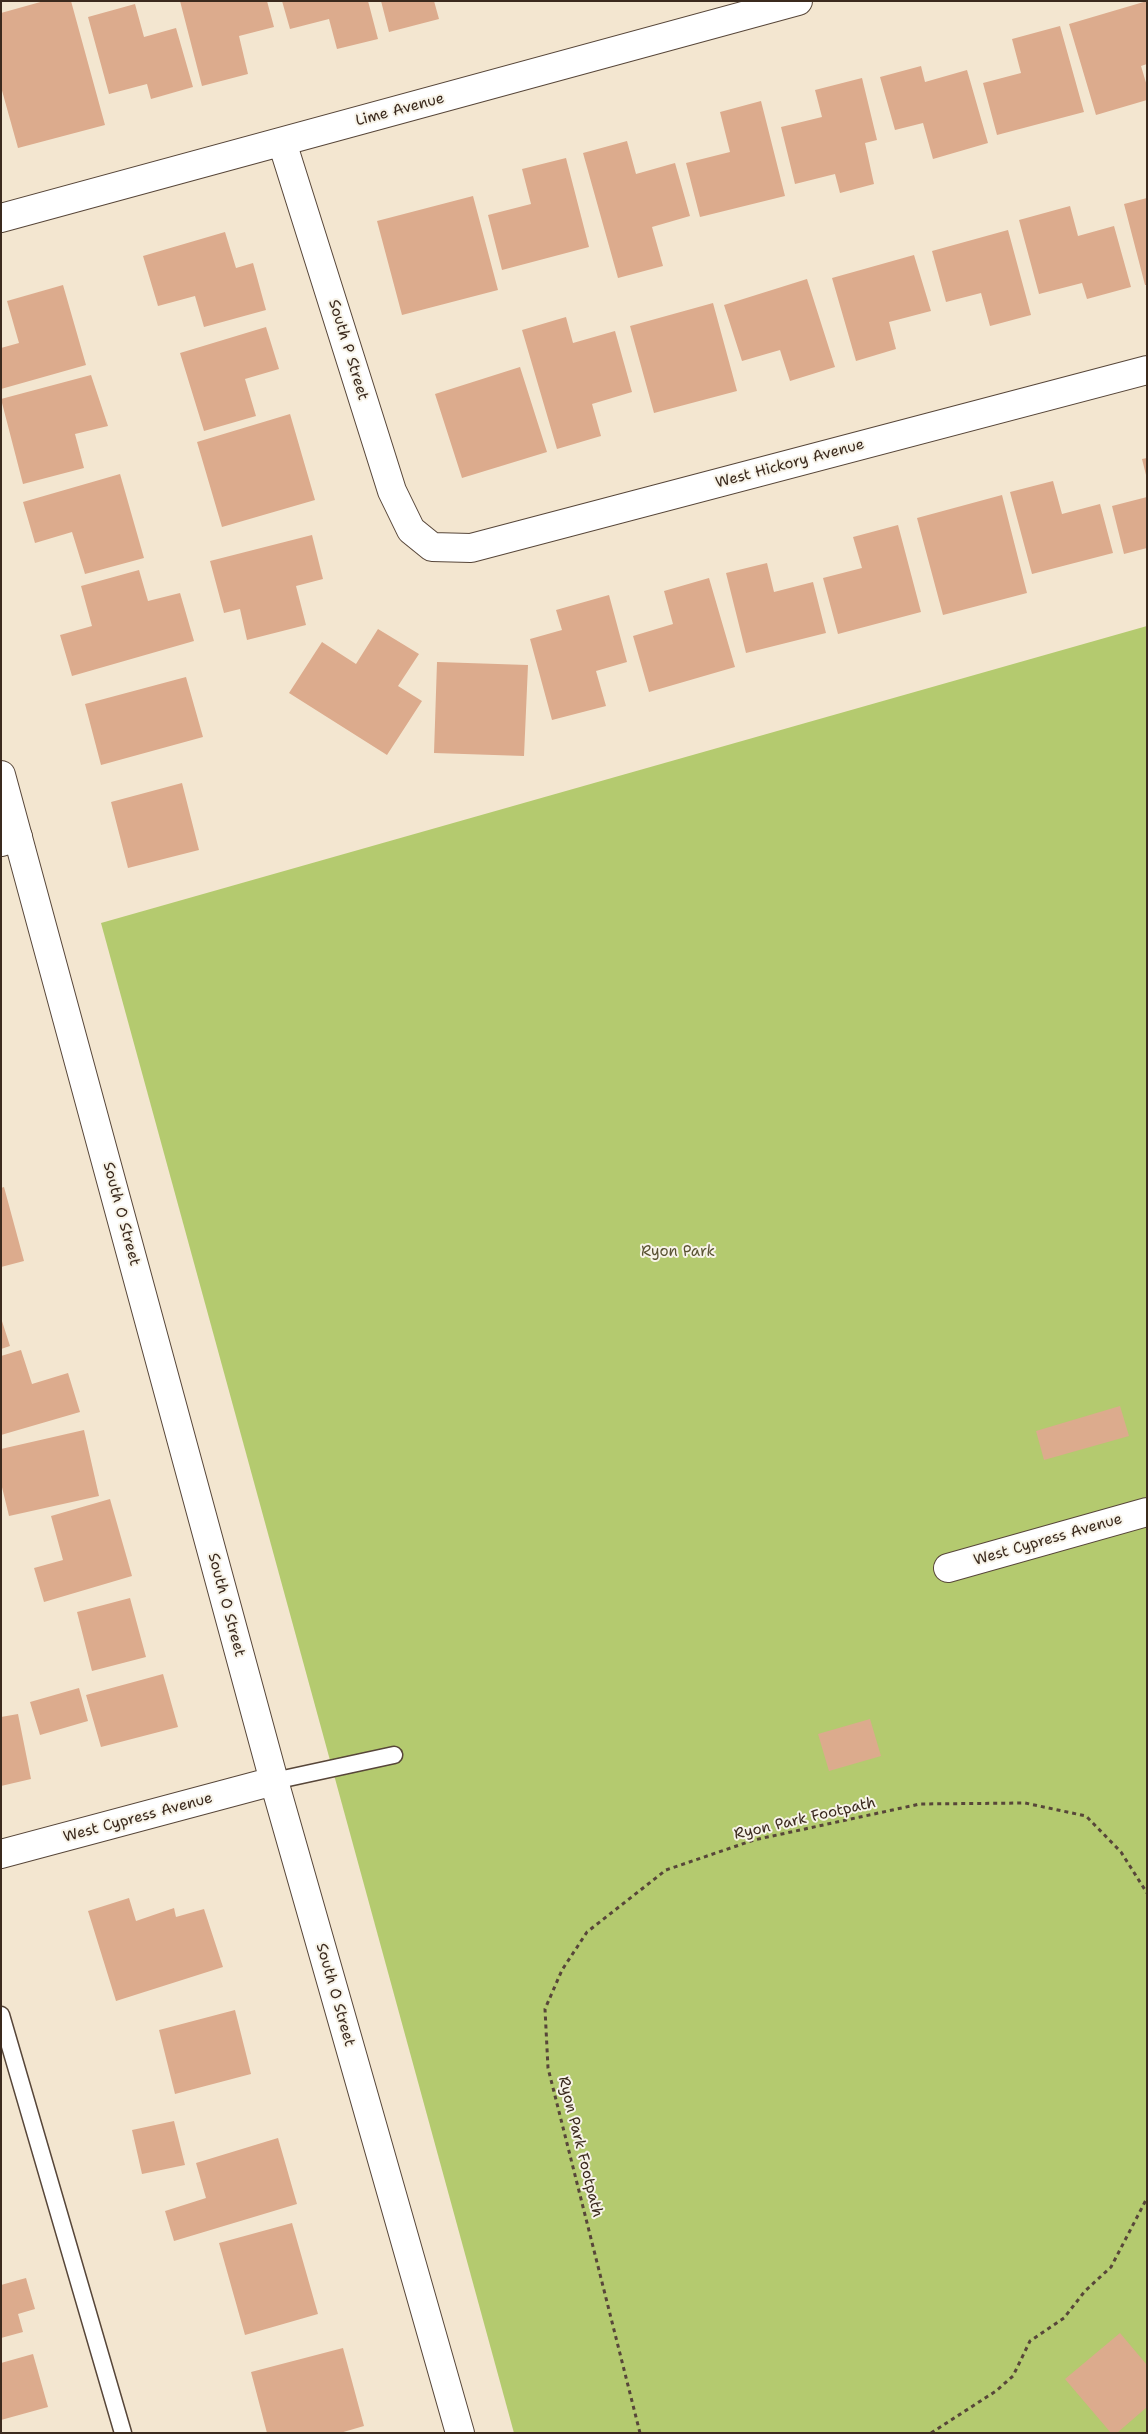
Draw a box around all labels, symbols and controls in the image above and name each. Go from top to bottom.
street label: Lime Avenue [354,90,446,130]
street label: South P Street [324,297,372,403]
street label: West Hickory Avenue [714,435,866,493]
street label: South O Street [99,1160,143,1268]
park label: Ryon Park [641,1243,715,1261]
street label: West Cypress Avenue [972,1510,1124,1570]
street label: South O Street [204,1551,248,1659]
street label: West Cypress Avenue [61,1789,215,1847]
street label: Ryon Park Footpath [732,1794,878,1844]
street label: South O Street [312,1941,358,2049]
street label: Ryon Park Footpath [554,2075,606,2219]

